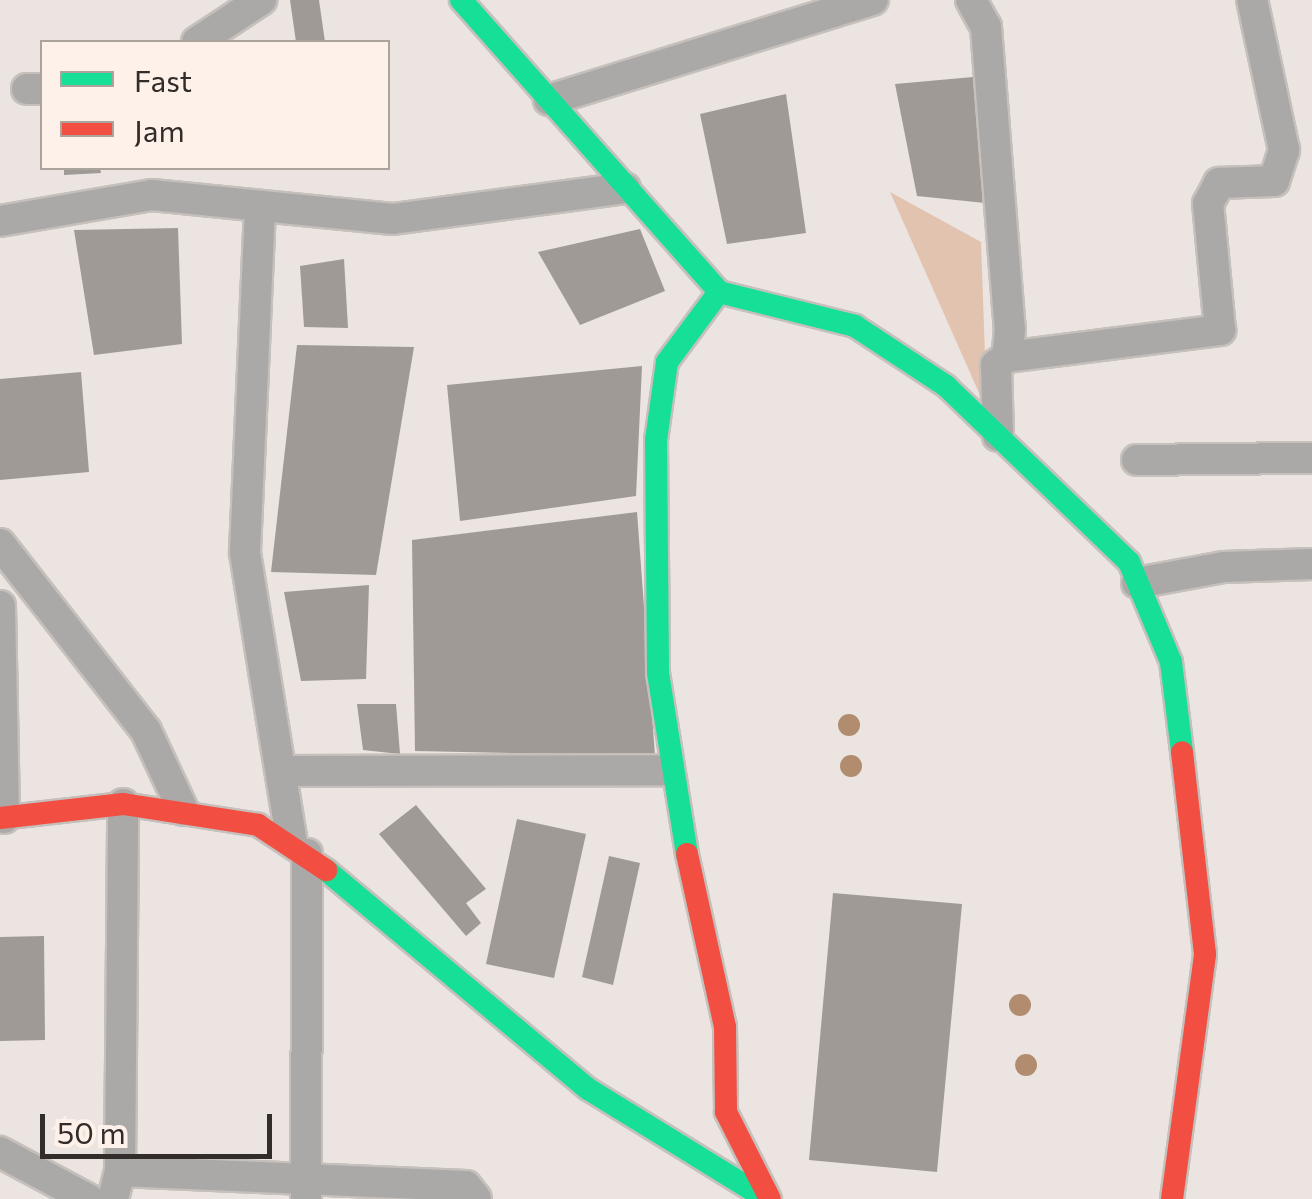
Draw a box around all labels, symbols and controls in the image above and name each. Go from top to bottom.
legend [40,40,390,170]
text: Fast [134,61,192,98]
text: Jam [134,111,185,148]
scale bar [45,1094,278,1156]
text: 50 m [57,1113,126,1150]

